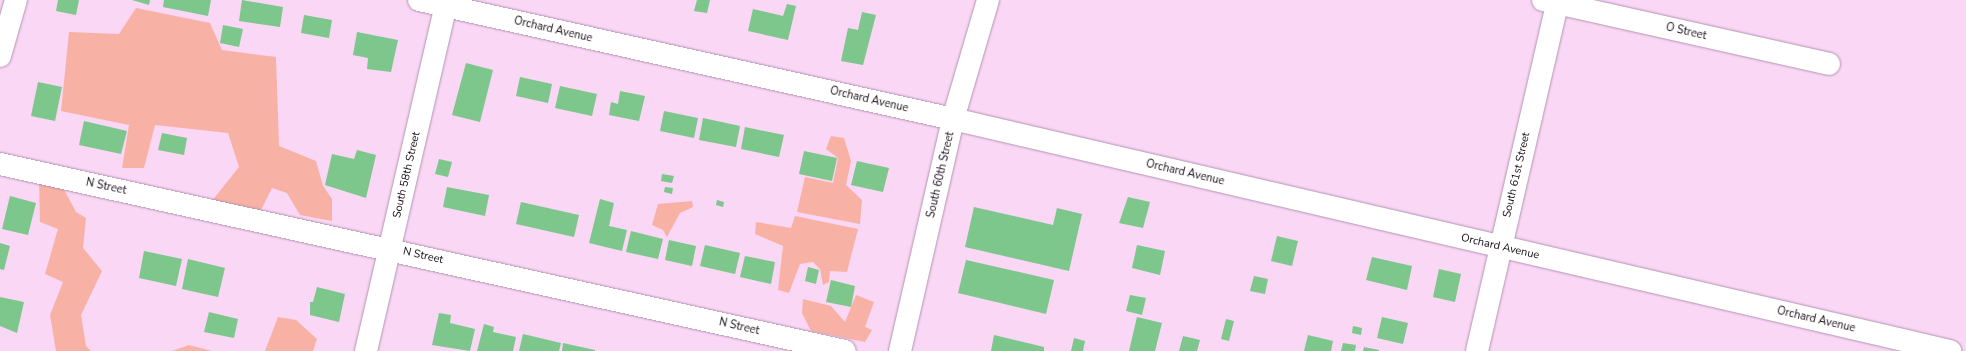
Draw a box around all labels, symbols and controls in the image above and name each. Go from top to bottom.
street label: Orchard Avenue [513,15,593,45]
street label: O Street [1664,21,1708,43]
street label: Orchard Avenue [829,85,909,115]
street label: South 58th Street [391,131,423,219]
street label: South 60th Street [925,131,957,219]
street label: South 61st Street [1501,131,1533,219]
street label: Orchard Avenue [1145,158,1225,188]
street label: N Street [85,176,127,198]
street label: Orchard Avenue [1460,232,1540,262]
street label: N Street [402,245,444,267]
street label: Orchard Avenue [1776,305,1856,335]
street label: N Street [718,316,760,338]

